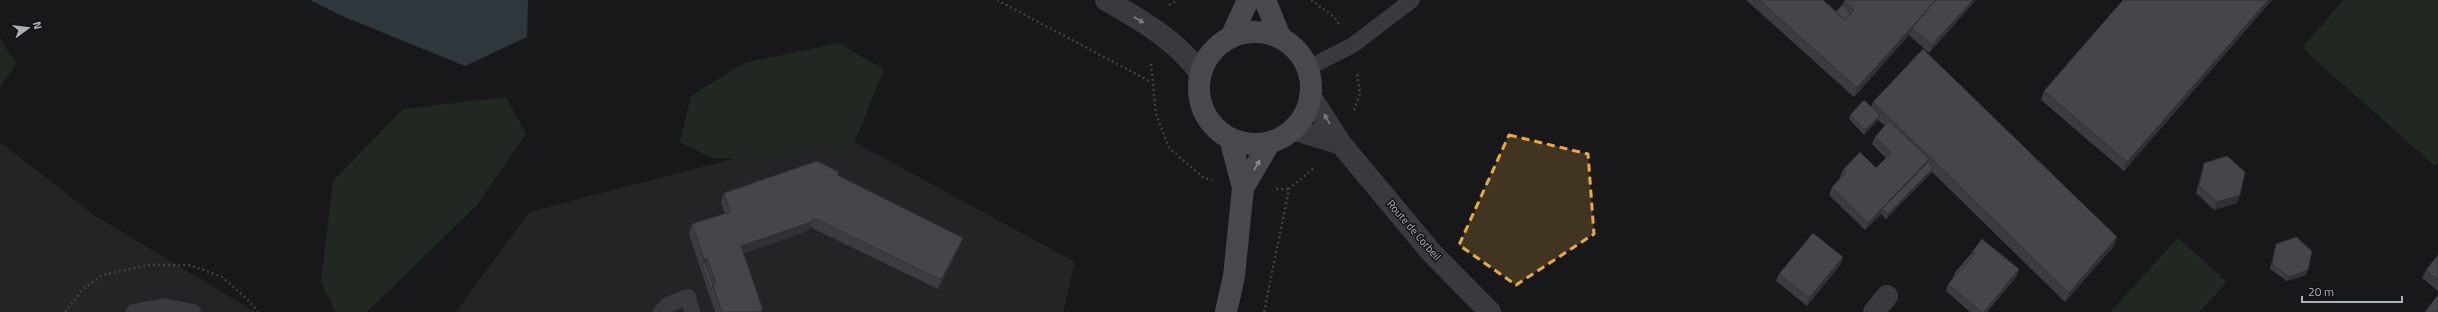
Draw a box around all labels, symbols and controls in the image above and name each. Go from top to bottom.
north arrow [8,8,48,48]
one-way arrow [1133,16,1145,23]
text: N [29,20,46,31]
one-way arrow [1323,113,1330,125]
one-way arrow [1253,159,1260,171]
street label: Route de Corbeil [1383,196,1445,264]
scale bar [2302,278,2402,304]
text: 20 m [2308,282,2334,301]

